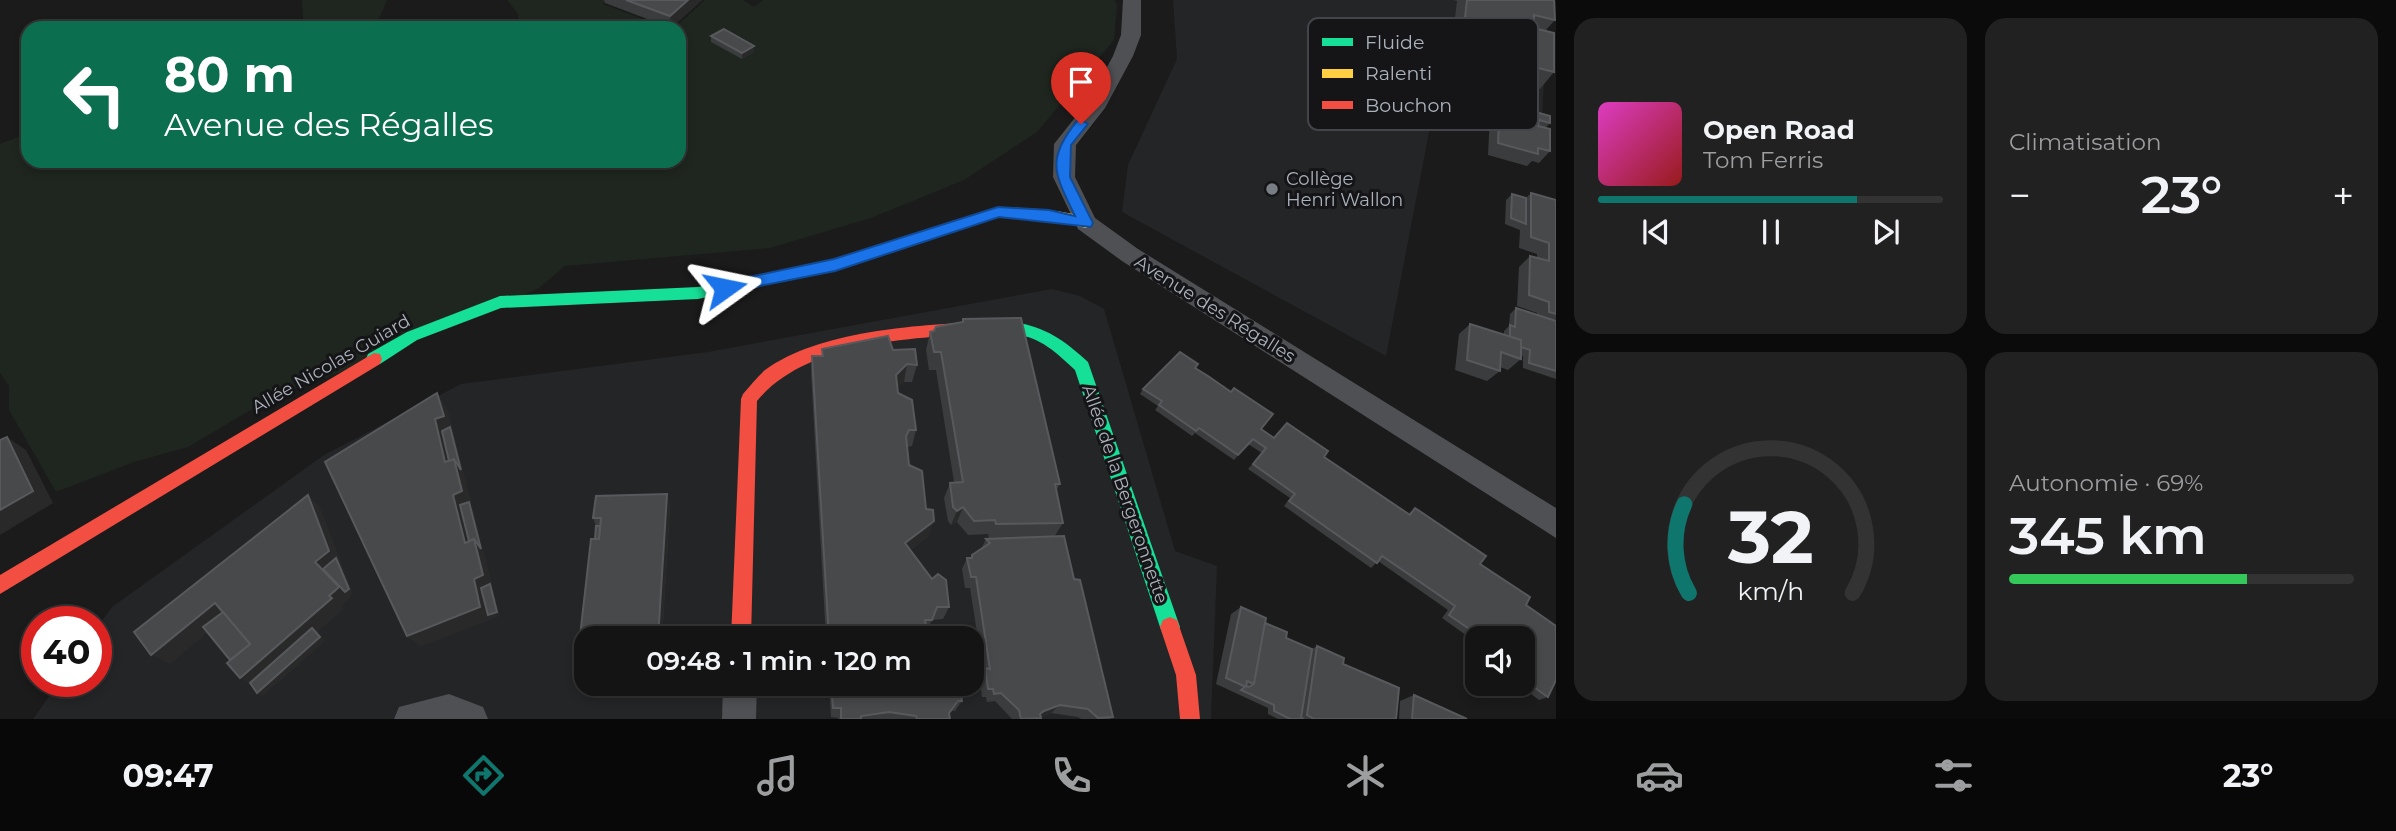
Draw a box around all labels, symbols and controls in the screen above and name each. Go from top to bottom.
legend [1308,18,1538,130]
text: Fluide [1365,31,1424,54]
text: 80 m [164,45,295,104]
icon: left [49,49,140,140]
pin [1051,52,1111,124]
text: Ralenti [1365,62,1432,85]
icon: arrive [1062,63,1100,101]
text: Bouchon [1365,94,1452,117]
text: Avenue des Régalles [164,105,494,144]
text: Open Road [1703,114,1855,146]
text: Climatisation [2009,128,2161,156]
text: Tom Ferris [1703,146,1823,174]
text: 23° [2141,163,2222,226]
place label: Collège Henri Wallon [1286,168,1403,211]
text: − [2009,172,2031,219]
text: + [2332,172,2354,219]
marker: Collège Henri Wallon [1264,181,1280,197]
icon: previous [1637,213,1675,251]
icon: pause [1752,213,1790,251]
icon: next [1867,213,1905,251]
position arrow [688,251,762,325]
street label: Avenue des Régalles [1131,251,1300,368]
street label: Allée Nicolas Guiard [248,310,414,418]
street label: Allée de la Bergeronnette [1077,382,1173,606]
text: Autonomie · 69% [2009,469,2203,497]
text: 32 [1727,493,1813,581]
text: 345 km [2009,504,2207,567]
text: km/h [1737,575,1804,605]
speed limit sign: 40 [21,606,112,697]
map controls [1465,626,1535,696]
button: sound [1465,626,1535,696]
text: 09:48 · 1 min · 120 m [646,645,912,677]
icon: directions [459,751,508,800]
icon: music [753,751,802,800]
icon: phone [1047,751,1096,800]
icon: climate [1341,751,1390,800]
icon: car [1635,751,1684,800]
icon: filters [1929,751,1978,800]
text: 09:47 [123,756,214,795]
text: 23° [2223,756,2273,795]

